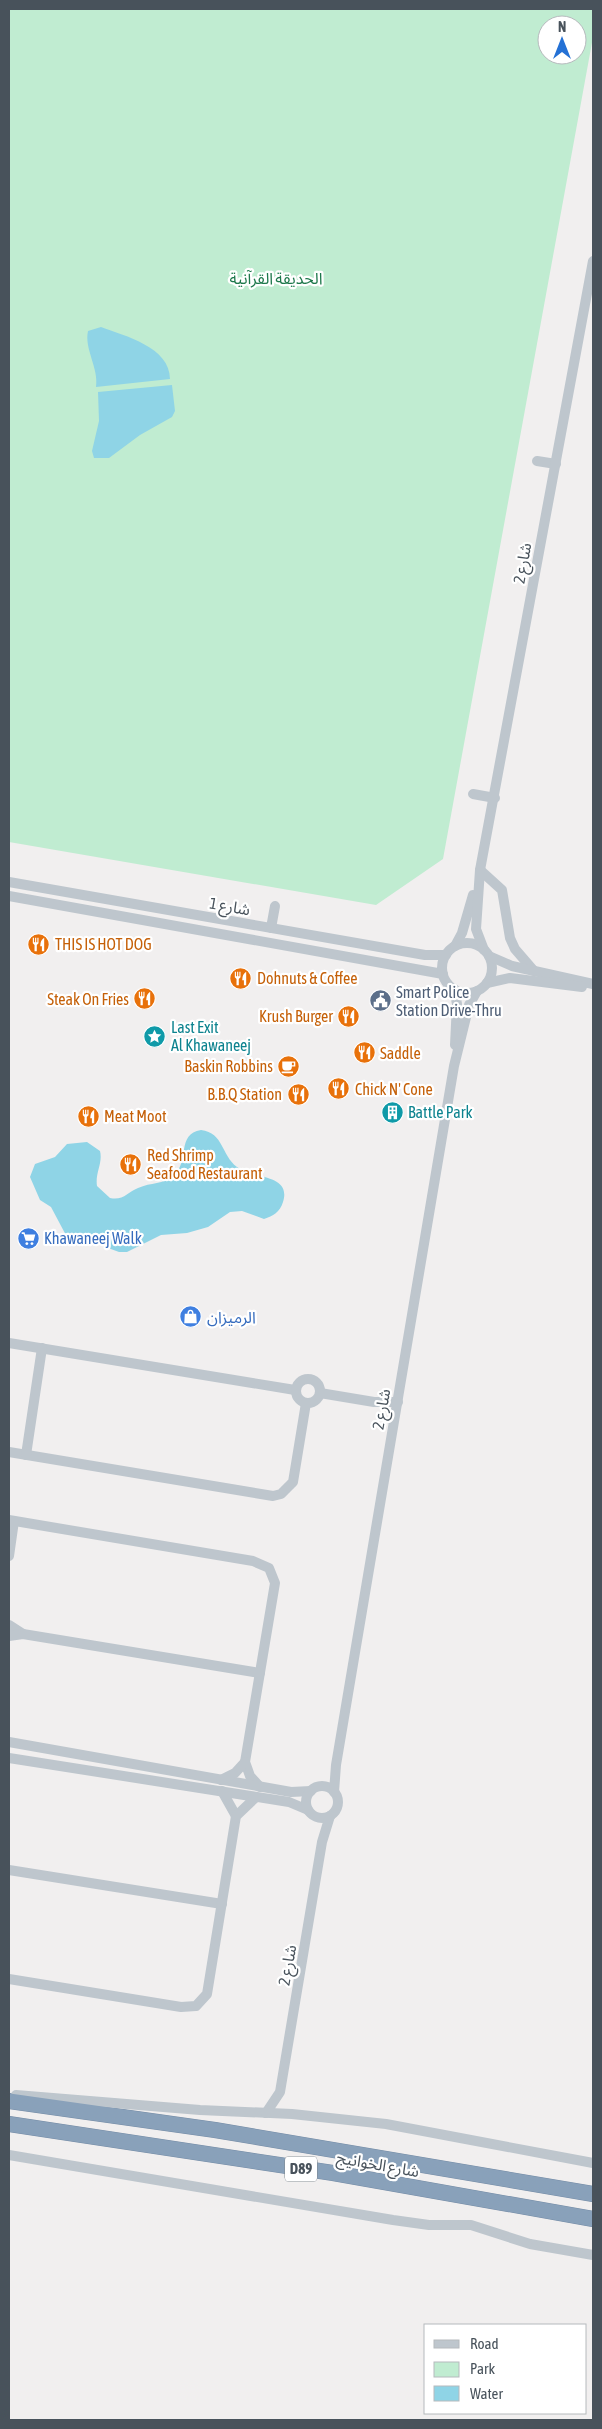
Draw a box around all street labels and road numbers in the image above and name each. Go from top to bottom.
street label: شارع 2 [510,541,538,585]
street label: شارع 1 [208,894,252,922]
street label: شارع 2 [369,1387,397,1431]
street label: شارع 2 [275,1943,303,1987]
street label: شارع الخوانيج [335,2148,421,2184]
road number: D89 [285,2156,317,2182]

